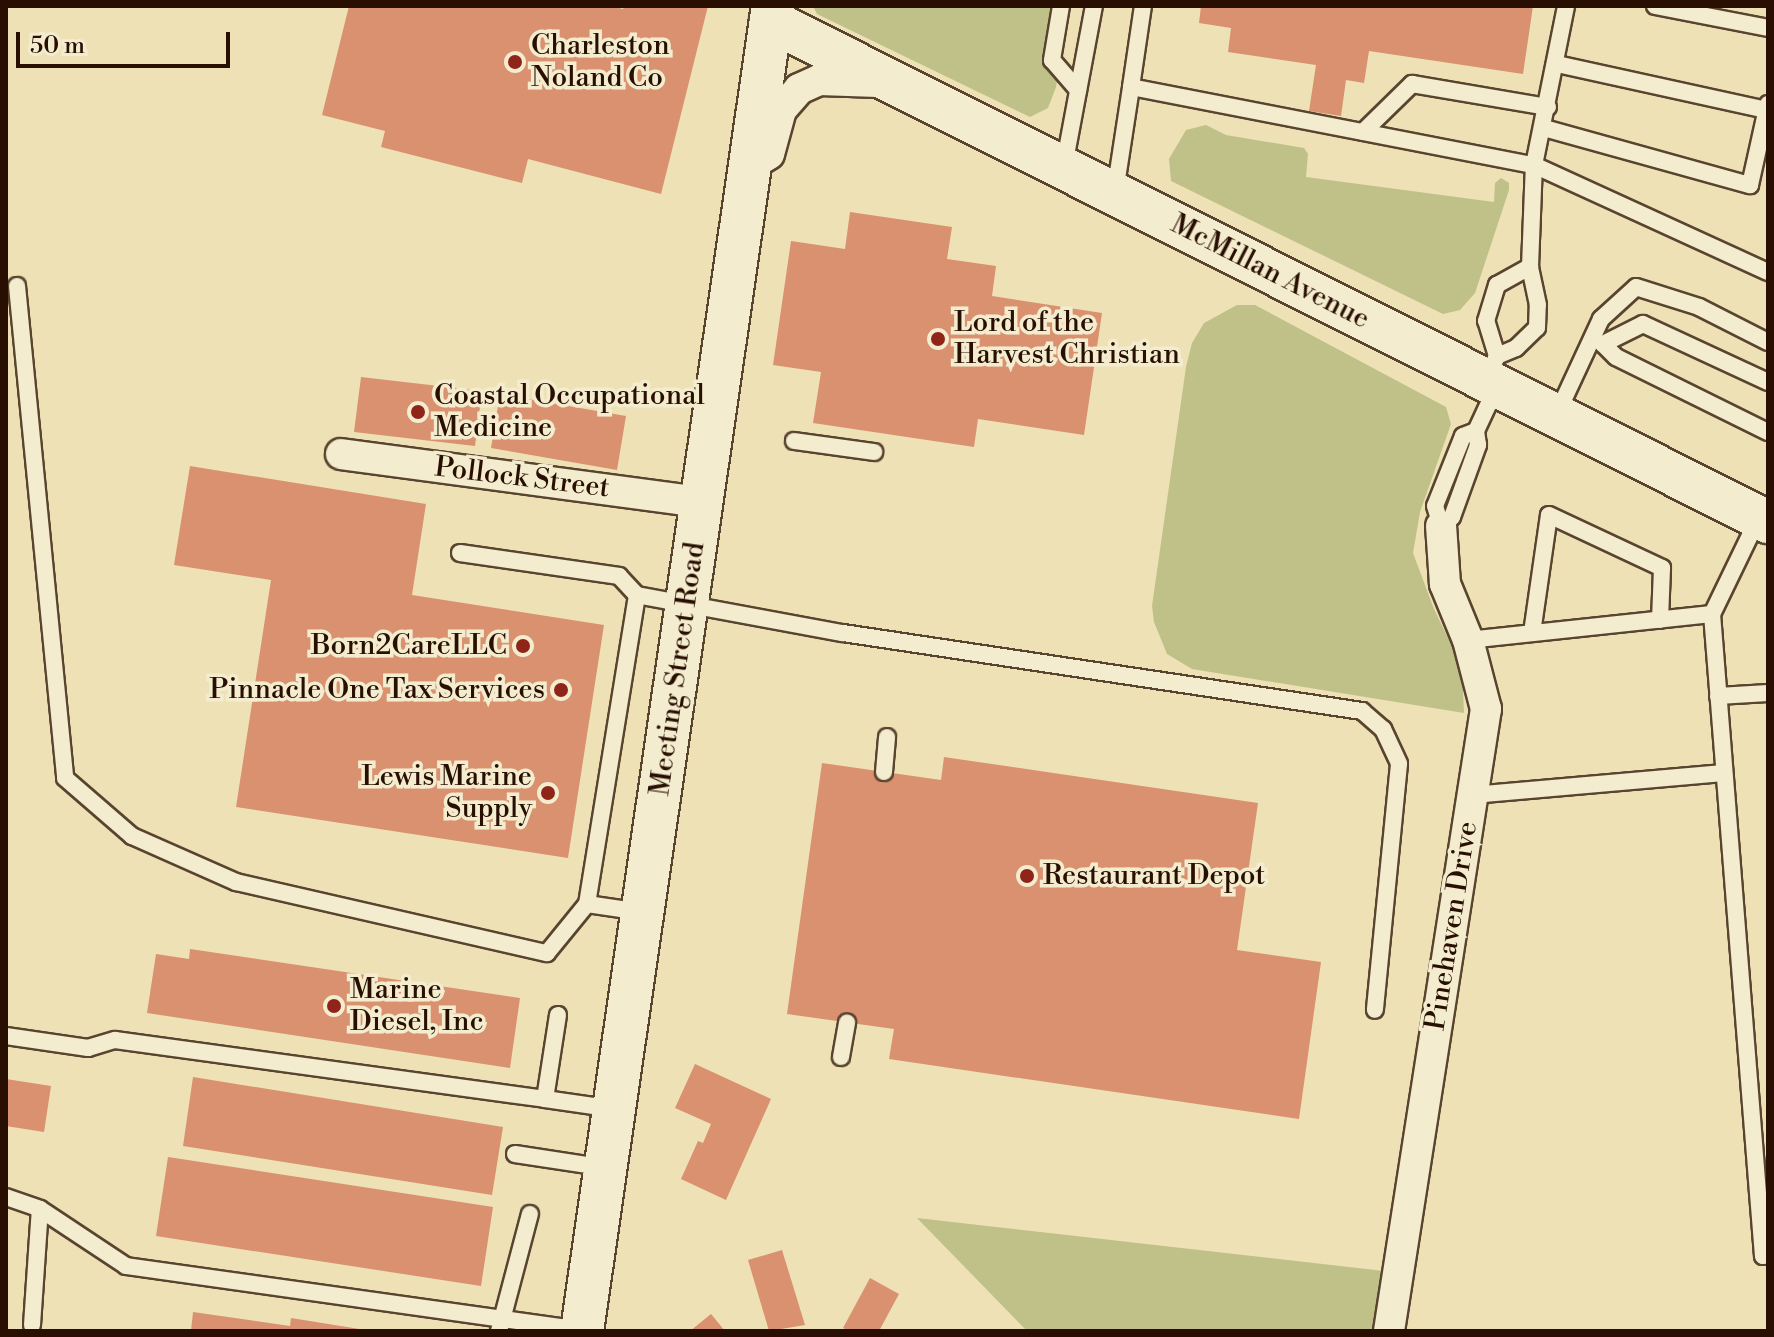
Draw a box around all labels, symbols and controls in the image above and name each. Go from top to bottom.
scale bar [20,16,234,66]
place label: Charleston Noland Co [531,29,670,95]
text: 50 m [30,31,85,61]
marker: Charleston Noland Co [506,53,524,71]
street label: McMillan Avenue [1165,207,1375,337]
place label: Lord of the Harvest Christian [954,306,1180,372]
marker: Lord of the Harvest Christian [929,330,947,348]
place label: Coastal Occupational Medicine [434,379,705,445]
marker: Coastal Occupational Medicine [409,403,427,421]
street label: Pollock Street [433,451,611,505]
street label: Meeting Street Road [644,540,712,798]
place label: Born2CareLLC [311,629,507,663]
marker: Born2CareLLC [514,637,532,655]
place label: Pinnacle One Tax Services [209,673,545,707]
marker: Pinnacle One Tax Services [552,681,570,699]
place label: Lewis Marine Supply [361,760,532,826]
marker: Lewis Marine Supply [539,784,557,802]
street label: Pinehaven Drive [1419,819,1485,1033]
place label: Restaurant Depot [1043,859,1265,893]
marker: Restaurant Depot [1018,867,1036,885]
place label: Marine Diesel, Inc [350,973,484,1039]
marker: Marine Diesel, Inc [325,997,343,1015]

